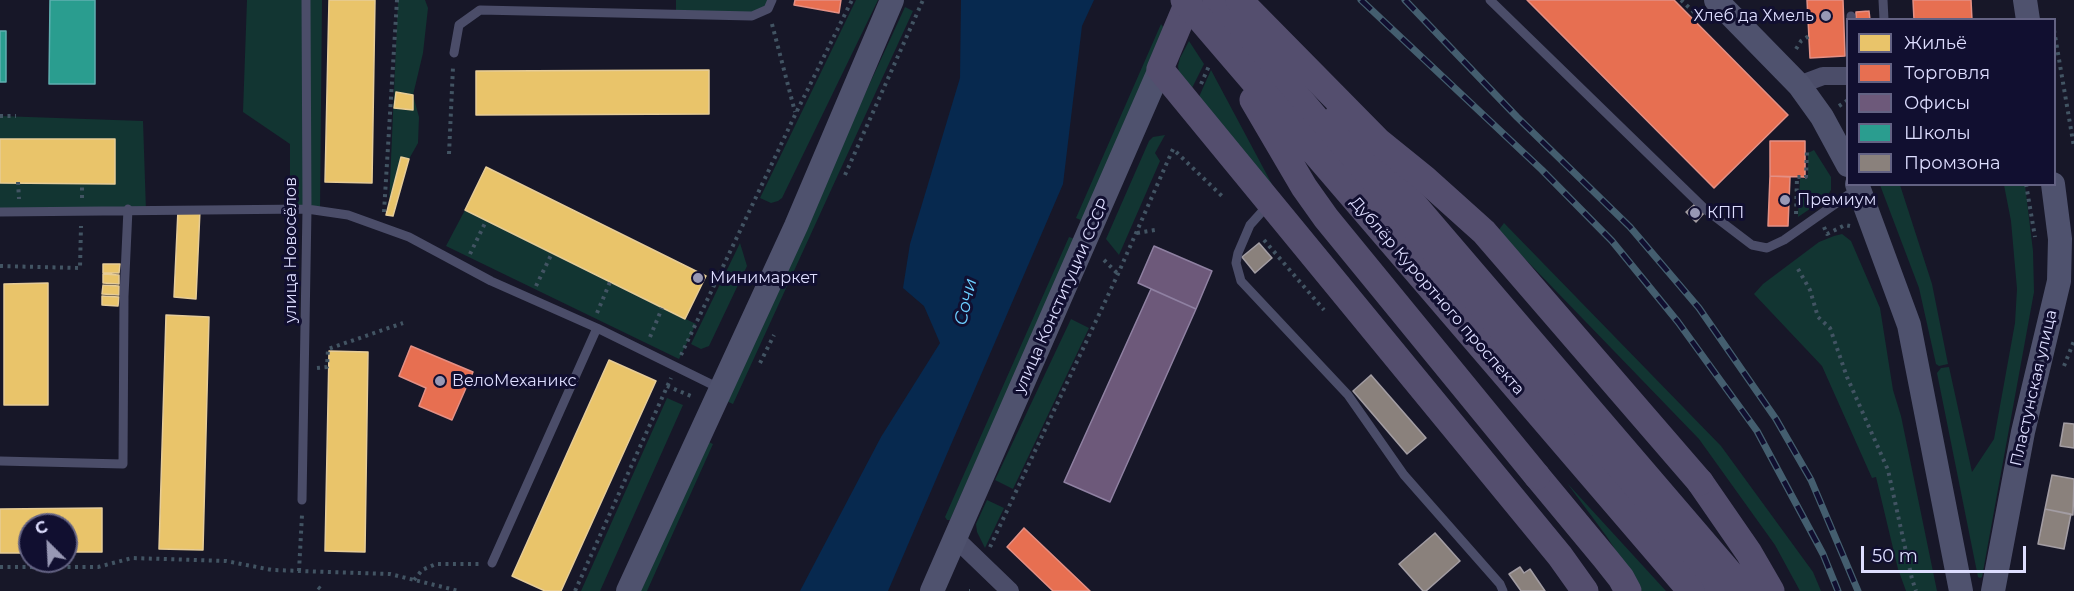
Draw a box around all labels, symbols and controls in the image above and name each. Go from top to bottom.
place label: Хлеб да Хмель [1693,6,1814,26]
marker: Хлеб да Хмель [1819,9,1833,23]
legend [1846,18,2056,186]
text: Жильё [1904,32,1967,54]
text: Торговля [1904,62,1990,84]
text: Офисы [1904,92,1970,114]
text: Школы [1904,122,1971,144]
text: Промзона [1904,152,2001,174]
street label: улица Новосёлов [281,177,301,323]
place label: Премиум [1797,190,1876,210]
street label: Дублёр Курортного проспекта [1346,193,1528,399]
marker: Премиум [1778,193,1792,207]
street label: улица Конституции СССР [1010,195,1114,397]
place label: КПП [1707,203,1744,223]
marker: КПП [1688,206,1702,220]
place label: Минимаркет [710,268,817,288]
marker: Минимаркет [691,271,705,285]
water label: Сочи [950,276,982,328]
street label: Пластунская улица [2007,308,2061,468]
place label: ВелоМеханикс [452,371,576,391]
marker: ВелоМеханикс [433,374,447,388]
north arrow [18,513,78,573]
text: С [32,517,50,539]
scale bar [1864,534,2029,572]
text: 50 m [1872,545,1918,567]

